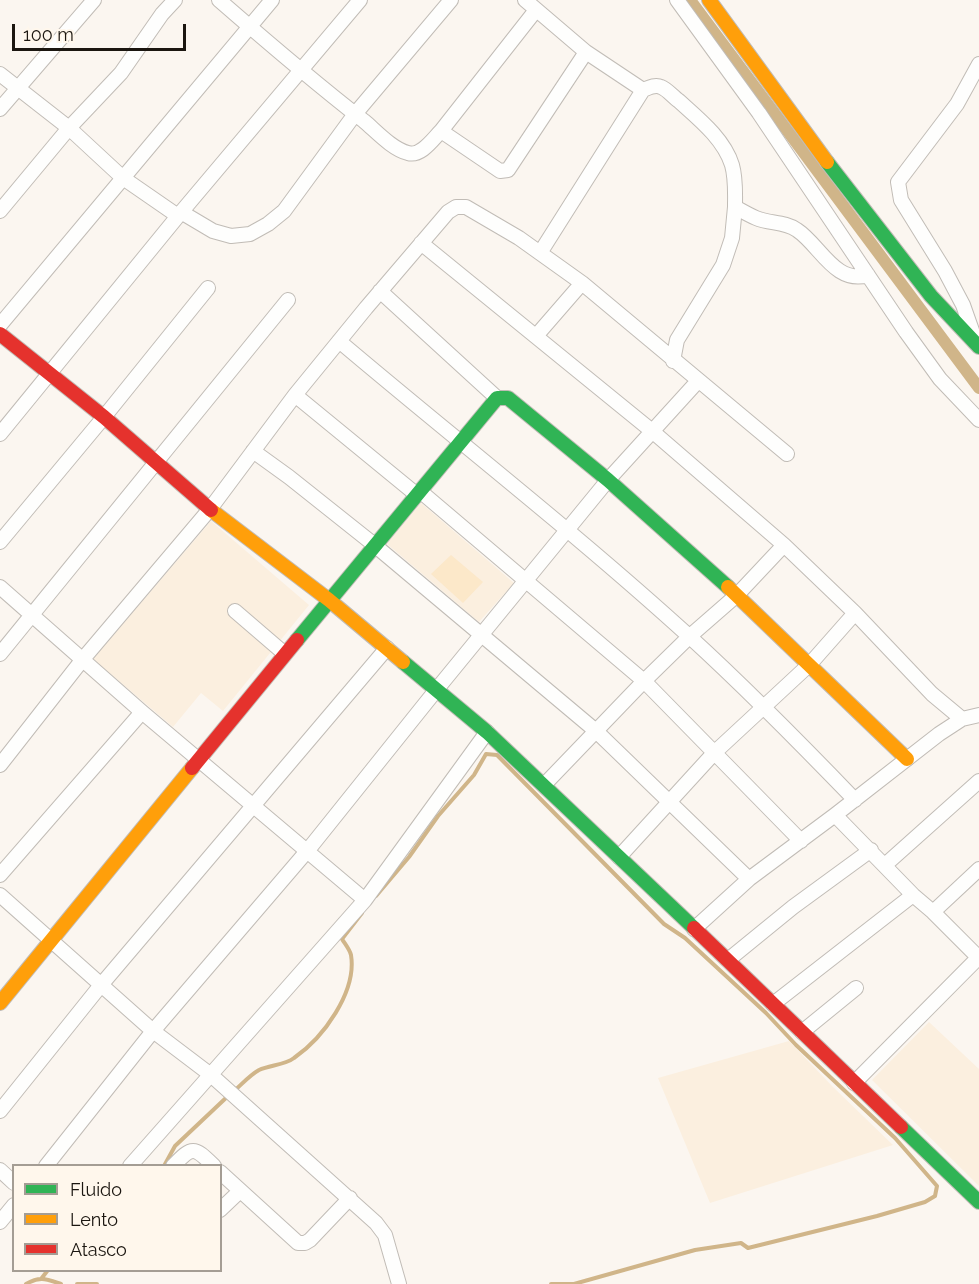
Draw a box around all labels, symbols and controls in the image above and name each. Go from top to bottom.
scale bar [15,12,189,50]
text: 100 m [23,24,74,45]
legend [12,1164,222,1272]
text: Fluido [70,1179,122,1200]
text: Lento [70,1209,118,1230]
text: Atasco [70,1239,127,1260]

